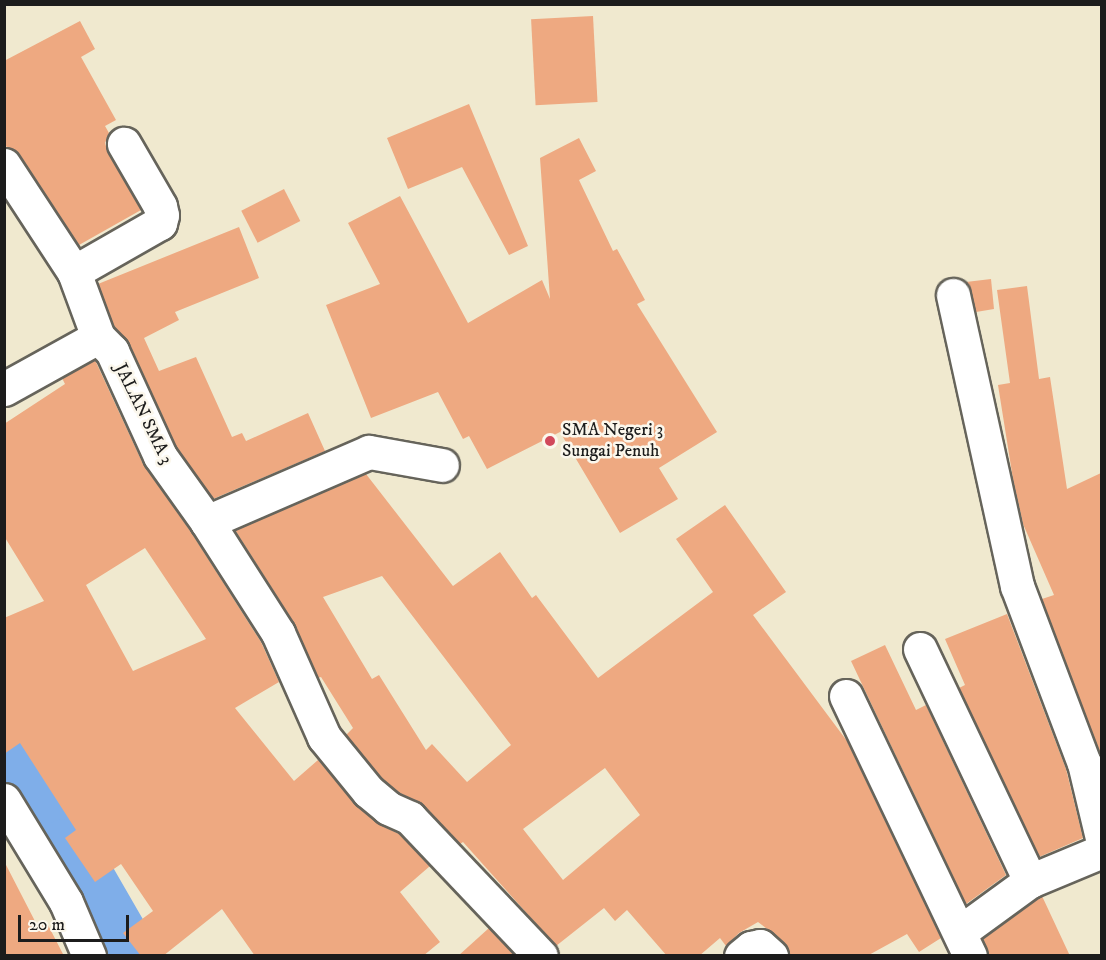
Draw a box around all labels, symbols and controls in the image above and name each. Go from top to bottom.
street label: JALAN SMA 3 [109,360,177,468]
place label: SMA Negeri 3 Sungai Penuh [562,420,663,462]
marker: SMA Negeri 3 Sungai Penuh [543,434,557,448]
scale bar [21,903,132,941]
text: 20 m [29,914,65,936]

